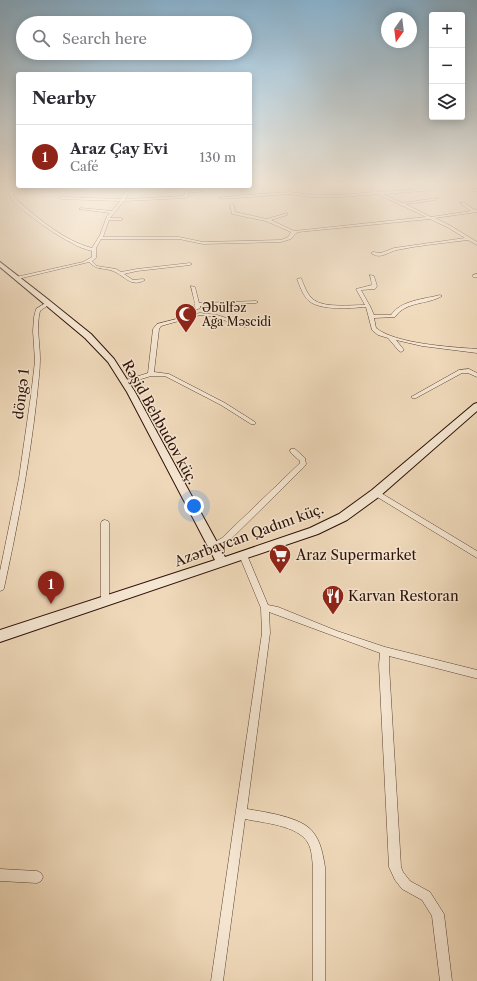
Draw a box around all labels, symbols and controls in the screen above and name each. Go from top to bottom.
north arrow [381,12,417,48]
map controls [429,12,465,120]
button: + [429,12,465,48]
search box [16,16,252,60]
icon: search [30,27,52,49]
text: Search here [62,29,147,48]
button: − [429,48,465,84]
button: layers [429,84,465,120]
text: Nearby [32,88,96,108]
text: Araz Çay Evi [70,139,168,158]
text: 1 [42,149,48,165]
text: 130 m [200,149,236,165]
text: Café [70,158,99,174]
place label: Əbülfəz Ağa Məscidi [201,300,272,329]
mosque icon: Əbülfəz Ağa Məscidi [173,301,199,334]
street label: Rəşid Behbudov küç. [118,357,202,487]
street label: döngə 1 [9,368,33,420]
your location [184,496,204,516]
street label: Azərbaycan Qadını küç. [171,500,326,571]
supermarket icon: Araz Supermarket [267,542,293,575]
place label: Araz Supermarket [295,546,417,564]
pin: 1 [38,571,64,604]
restaurant icon: Karvan Restoran [320,583,346,616]
place label: Karvan Restoran [348,587,459,605]

